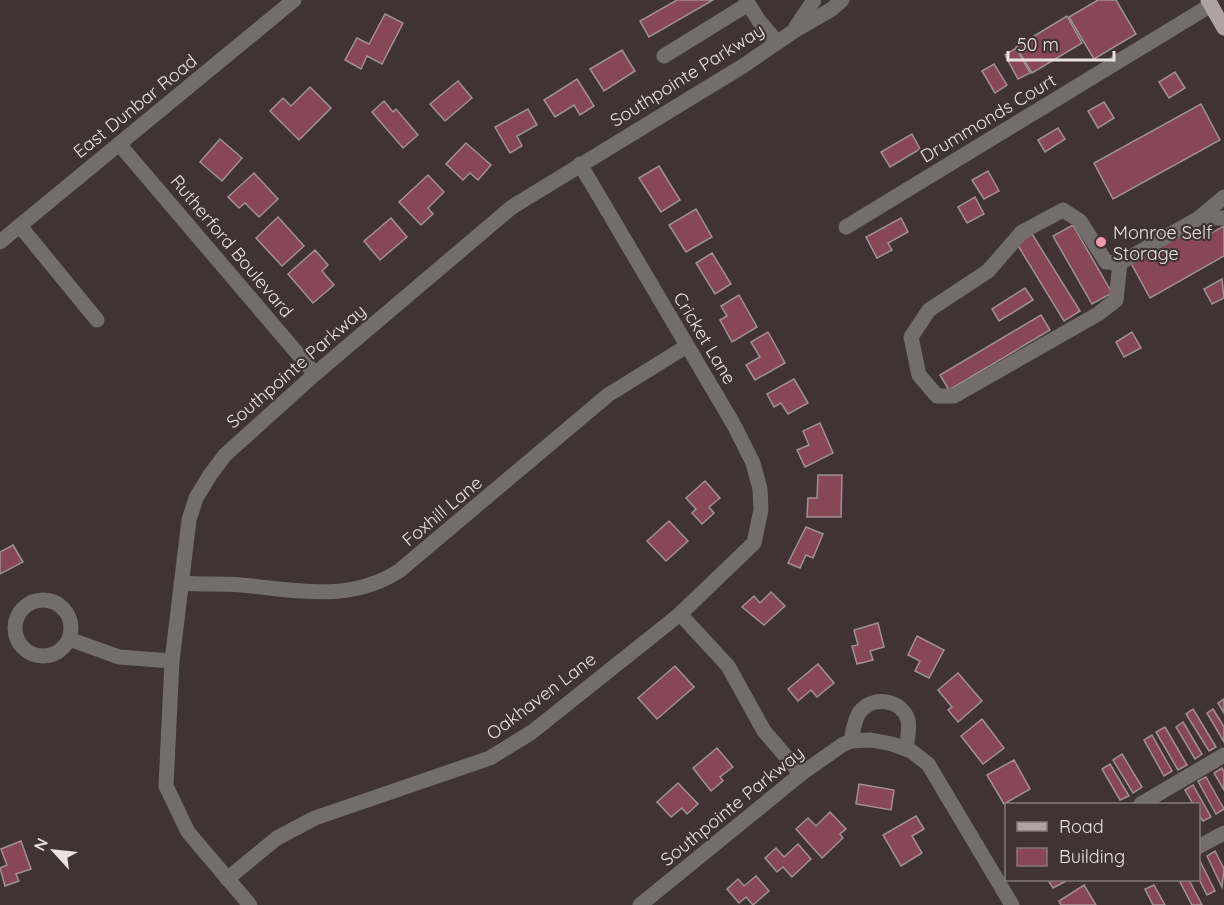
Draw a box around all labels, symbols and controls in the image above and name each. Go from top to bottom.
street label: Southpointe Parkway [606,18,768,132]
scale bar [1008,24,1114,62]
text: 50 m [1017,33,1059,56]
street label: East Dunbar Road [69,49,201,163]
street label: Drummonds Court [916,68,1060,168]
street label: Rutherford Boulevard [166,170,298,322]
place label: Monroe Self Storage [1113,221,1213,265]
marker: Monroe Self Storage [1094,235,1108,249]
street label: Cricket Lane [669,288,741,388]
street label: Southpointe Parkway [221,299,371,433]
street label: Foxhill Lane [397,471,487,551]
street label: Oakhaven Lane [482,647,600,745]
street label: Southpointe Parkway [656,741,808,871]
legend [1005,803,1200,881]
text: Road [1059,815,1104,838]
north arrow [24,821,84,881]
text: N [29,834,52,854]
text: Building [1059,845,1125,868]

